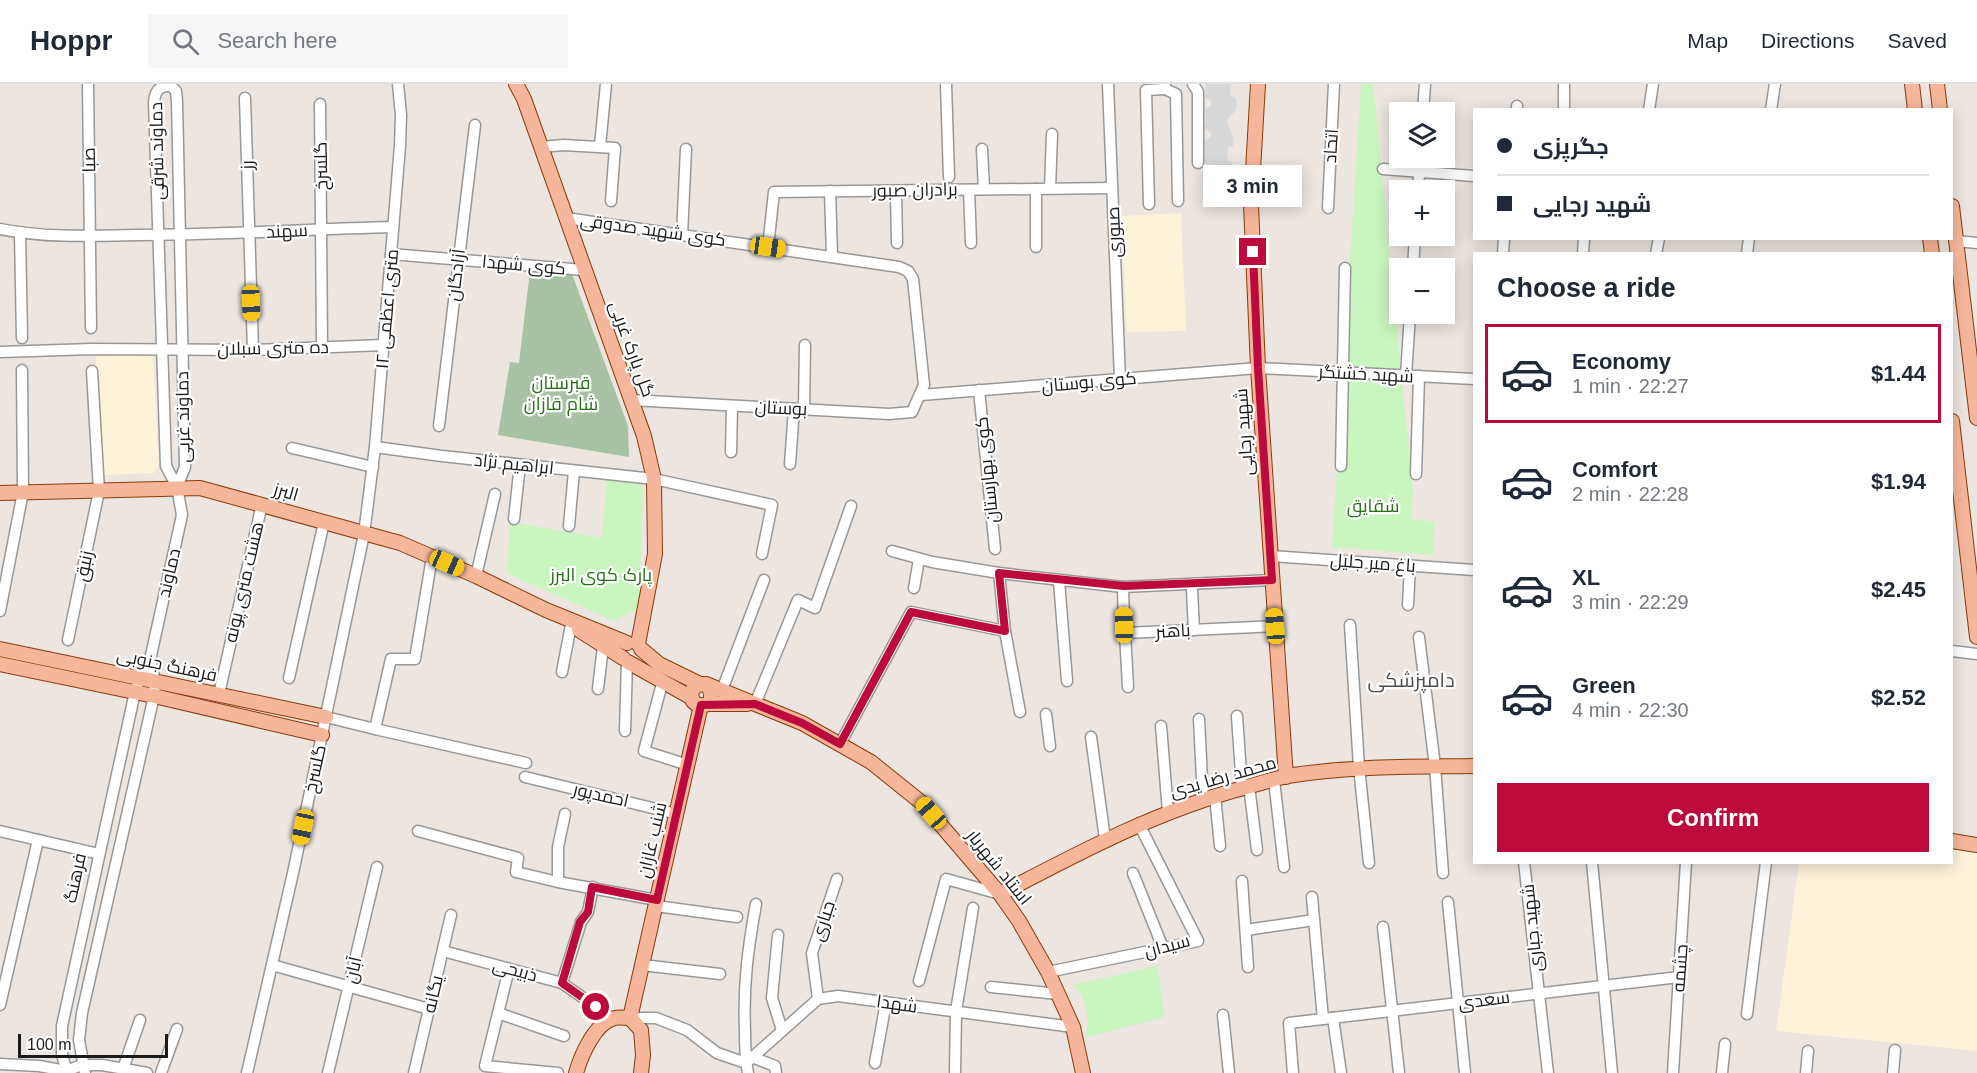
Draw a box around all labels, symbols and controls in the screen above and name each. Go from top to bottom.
search box [148,14,568,68]
text: Hoppr [30,25,112,56]
icon: search [169,25,202,58]
text: Search here [217,28,337,53]
text: Map [1687,29,1728,52]
text: Directions [1761,29,1854,52]
text: Saved [1887,29,1947,52]
street label: دماوند شرقی [146,102,169,200]
map controls [1389,102,1455,324]
button: layers [1389,102,1455,168]
street label: اتحاد [1320,128,1342,164]
text: جگرپزی [1533,134,1609,159]
street label: گلسرخ [311,141,333,191]
street label: صبا [79,147,99,173]
street label: رز [237,160,258,171]
callout: 3 min [1204,165,1302,207]
text: 3 min [1226,175,1279,197]
street label: برادران صبور [871,179,958,202]
button: + [1389,180,1455,246]
text: شهید رجایی [1533,192,1651,217]
street label: صبوری [1103,206,1126,258]
street label: کوی شهید صدوقی [579,210,727,251]
street label: سهند [266,220,308,243]
car [749,236,787,258]
route end [1239,238,1266,265]
street label: ۱۲ متری اعظمی [372,248,403,370]
street label: آزادگان [443,248,470,302]
street label: کوی شهدا [481,251,567,280]
button: − [1389,258,1455,324]
text: Choose a ride [1497,273,1676,303]
car [241,285,261,321]
street label: گل پارک غربی [604,298,659,400]
street label: ده متری سبلان [217,337,329,360]
icon: car [1500,347,1554,401]
text: Economy [1572,349,1671,374]
street label: شهید خشتگر [1317,361,1414,387]
text: $1.44 [1871,361,1926,386]
street label: کوی بوستان [1041,368,1138,397]
street label: دماوند غربی [172,371,195,463]
park label: قبرستان شام قازان [524,373,598,416]
text: 1 min · 22:27 [1572,375,1689,397]
street label: شهید رجایی [1231,388,1258,476]
street label: بوستان [754,397,808,420]
street label: کوی بهارستان [971,416,1004,524]
street label: ابراهیم نژاد [473,450,555,480]
icon: car [1500,455,1554,509]
text: Comfort [1572,457,1658,482]
text: $1.94 [1871,469,1926,494]
street label: البرز [270,479,301,506]
text: 2 min · 22:28 [1572,483,1689,505]
park label: شقایق [1347,496,1399,518]
street label: هشت متری پونه [220,520,270,645]
street label: دماوند [154,546,185,600]
car [427,547,467,579]
street label: زنبق [71,549,99,584]
street label: باغ میر جلیل [1329,550,1416,578]
icon: car [1500,563,1554,617]
park label: پارک کوی البرز [549,565,652,587]
text: XL [1572,565,1600,590]
text: $2.45 [1871,577,1926,602]
text: 3 min · 22:29 [1572,591,1689,613]
car [1115,607,1133,643]
car [1265,607,1285,645]
street label: باهنر [1154,620,1191,643]
street label: فرهنگ جنوبی [115,645,219,686]
district label: دامپزشکی [1367,669,1455,693]
icon: car [1500,671,1554,725]
text: Green [1572,673,1636,698]
text: $2.52 [1871,685,1926,710]
text: 4 min · 22:30 [1572,699,1689,721]
street label: گلسرخ [300,743,332,795]
street label: محمد رضا یدی [1168,752,1279,803]
street label: احمدپور [570,779,631,813]
button: Confirm [1497,783,1929,852]
car [912,794,950,832]
street label: شنب غازان [634,800,671,880]
car [290,808,316,846]
street label: استاد شهریار [961,825,1035,909]
street label: فرهنگ [60,851,91,905]
street label: شهید جباری [1517,883,1548,973]
street label: جباری [807,898,840,944]
street label: سیدان [1142,930,1192,963]
street label: چشمه [1668,943,1694,993]
street label: آبان [340,954,367,986]
street label: ذبیحی [490,954,540,987]
street label: یگانه [419,973,447,1015]
street label: سعدی [1457,987,1511,1014]
street label: شهدا [875,991,919,1018]
route start [582,993,609,1020]
scale bar [18,1031,168,1058]
text: 100 m [27,1036,71,1053]

